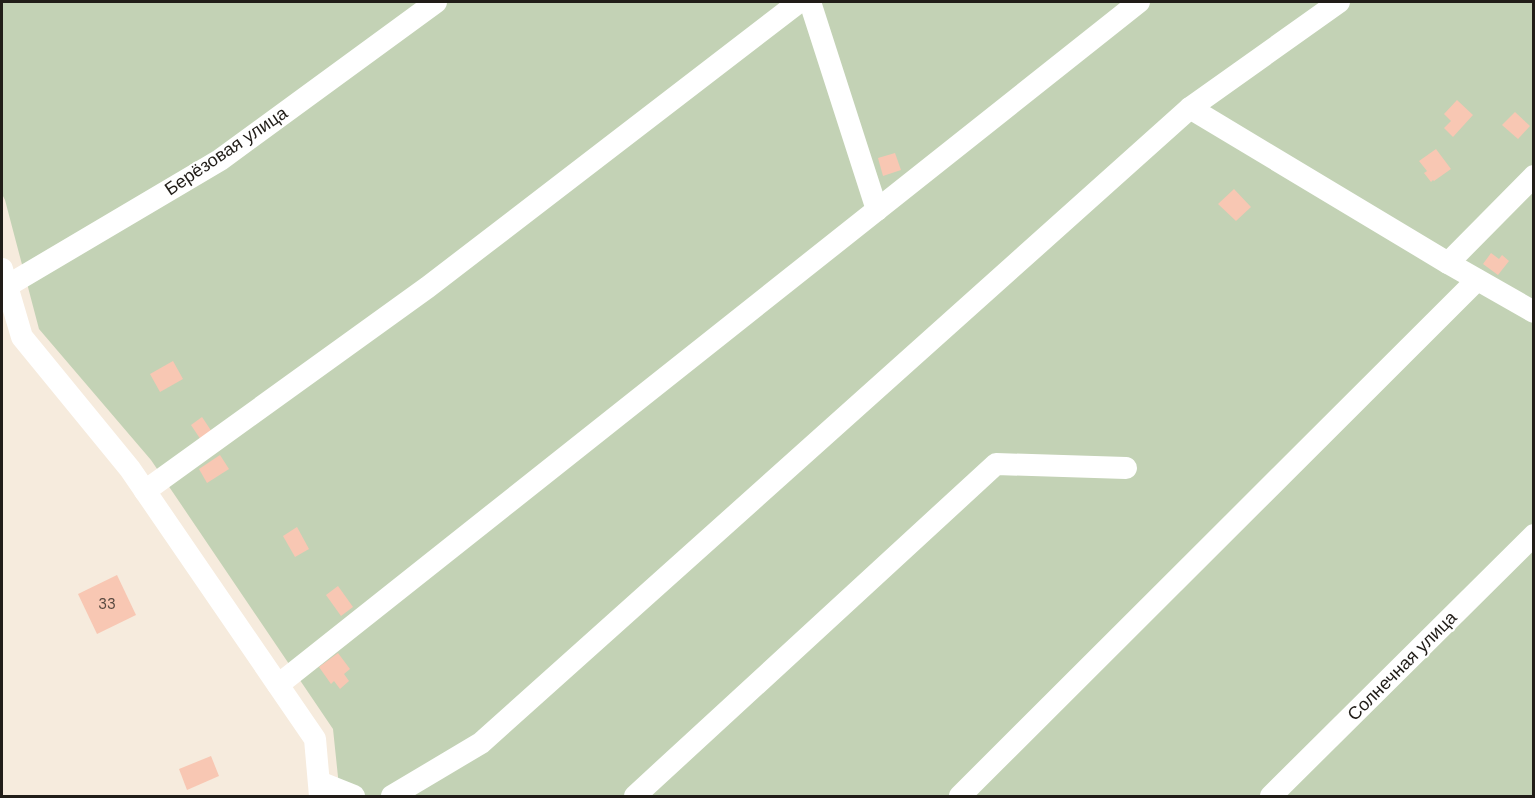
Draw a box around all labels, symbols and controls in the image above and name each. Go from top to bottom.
street label: Берёзовая улица [160,100,293,201]
house number: 33 [98,594,116,614]
street label: Солнечная улица [1342,605,1463,726]

